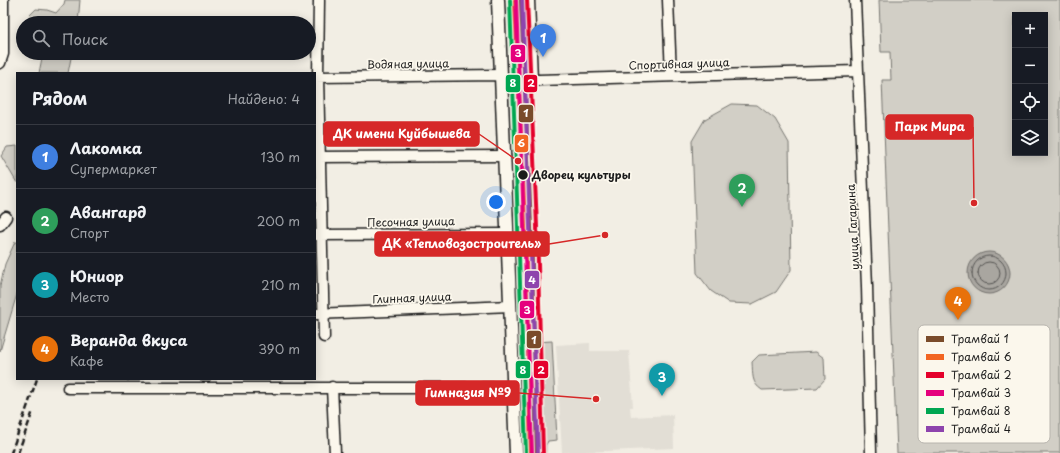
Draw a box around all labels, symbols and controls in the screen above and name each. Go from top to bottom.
map controls [1012,12,1048,156]
button: + [1012,12,1048,48]
search box [16,16,316,60]
pin: 1 [530,24,556,57]
icon: search [30,27,52,49]
text: Поиск [62,27,108,50]
line badge: 3 [510,44,526,63]
text: 3 [514,44,522,61]
button: − [1012,48,1048,84]
street label: Спортивная улица [628,53,730,74]
street label: Водяная улица [367,54,449,73]
line badge: 8 [505,74,521,93]
text: 8 [510,74,517,91]
line badge: 2 [523,74,538,93]
text: 2 [527,74,535,91]
button: locate [1012,84,1048,120]
text: Рядом [32,85,87,111]
text: Найдено: 4 [228,89,300,108]
line badge: 1 [518,104,534,123]
text: 1 [523,104,529,121]
callout: Парк Мира [886,115,973,139]
text: Парк Мира [895,117,966,135]
button: layers [1012,120,1048,156]
callout: ДК имени Куйбышева [324,122,479,146]
text: ДК имени Куйбышева [332,124,471,142]
line badge: 6 [514,134,529,153]
text: 6 [517,134,525,151]
text: Лакомка [70,136,142,159]
text: 1 [42,147,48,166]
text: 130 m [261,147,300,166]
text: Супермаркет [70,159,157,178]
place label: Дворец культуры [531,166,631,183]
marker: Дворец культуры [516,168,530,182]
pin: 2 [729,174,755,207]
street label: улица Гагарина [842,184,863,270]
your location [486,192,506,212]
text: Авангард [70,200,146,223]
text: 2 [40,211,50,230]
text: 200 m [257,211,300,230]
street label: Песочная улица [367,212,455,231]
text: Спорт [70,223,109,242]
callout: ДК «Тепловозостроитель» [375,232,549,256]
text: ДК «Тепловозостроитель» [382,234,541,252]
text: Юниор [70,264,124,287]
line badge: 4 [524,270,540,289]
text: 4 [528,271,536,288]
text: 3 [41,275,49,294]
text: 210 m [261,275,300,294]
text: Место [70,287,110,306]
pin: 4 [945,287,971,320]
street label: Глинная улица [372,288,452,307]
line badge: 3 [519,300,535,319]
text: 3 [523,301,531,318]
legend [918,325,1050,443]
text: Веранда вкуса [70,328,188,351]
line badge: 1 [526,330,542,349]
text: Трамвай 1 [951,330,1009,347]
text: 1 [531,331,537,348]
text: 4 [41,339,49,358]
text: 390 m [258,339,300,358]
text: Трамвай 6 [951,348,1012,365]
text: Кафе [70,351,103,370]
line badge: 8 [515,360,531,379]
line badge: 2 [533,360,549,379]
text: 8 [520,361,527,378]
text: 2 [537,361,545,378]
pin: 3 [649,363,675,396]
text: Трамвай 2 [951,366,1012,383]
callout: Гимназия №9 [416,381,519,405]
text: Гимназия №9 [425,383,511,401]
text: Трамвай 3 [951,384,1011,401]
text: Трамвай 8 [951,402,1011,419]
text: Трамвай 4 [951,420,1011,437]

